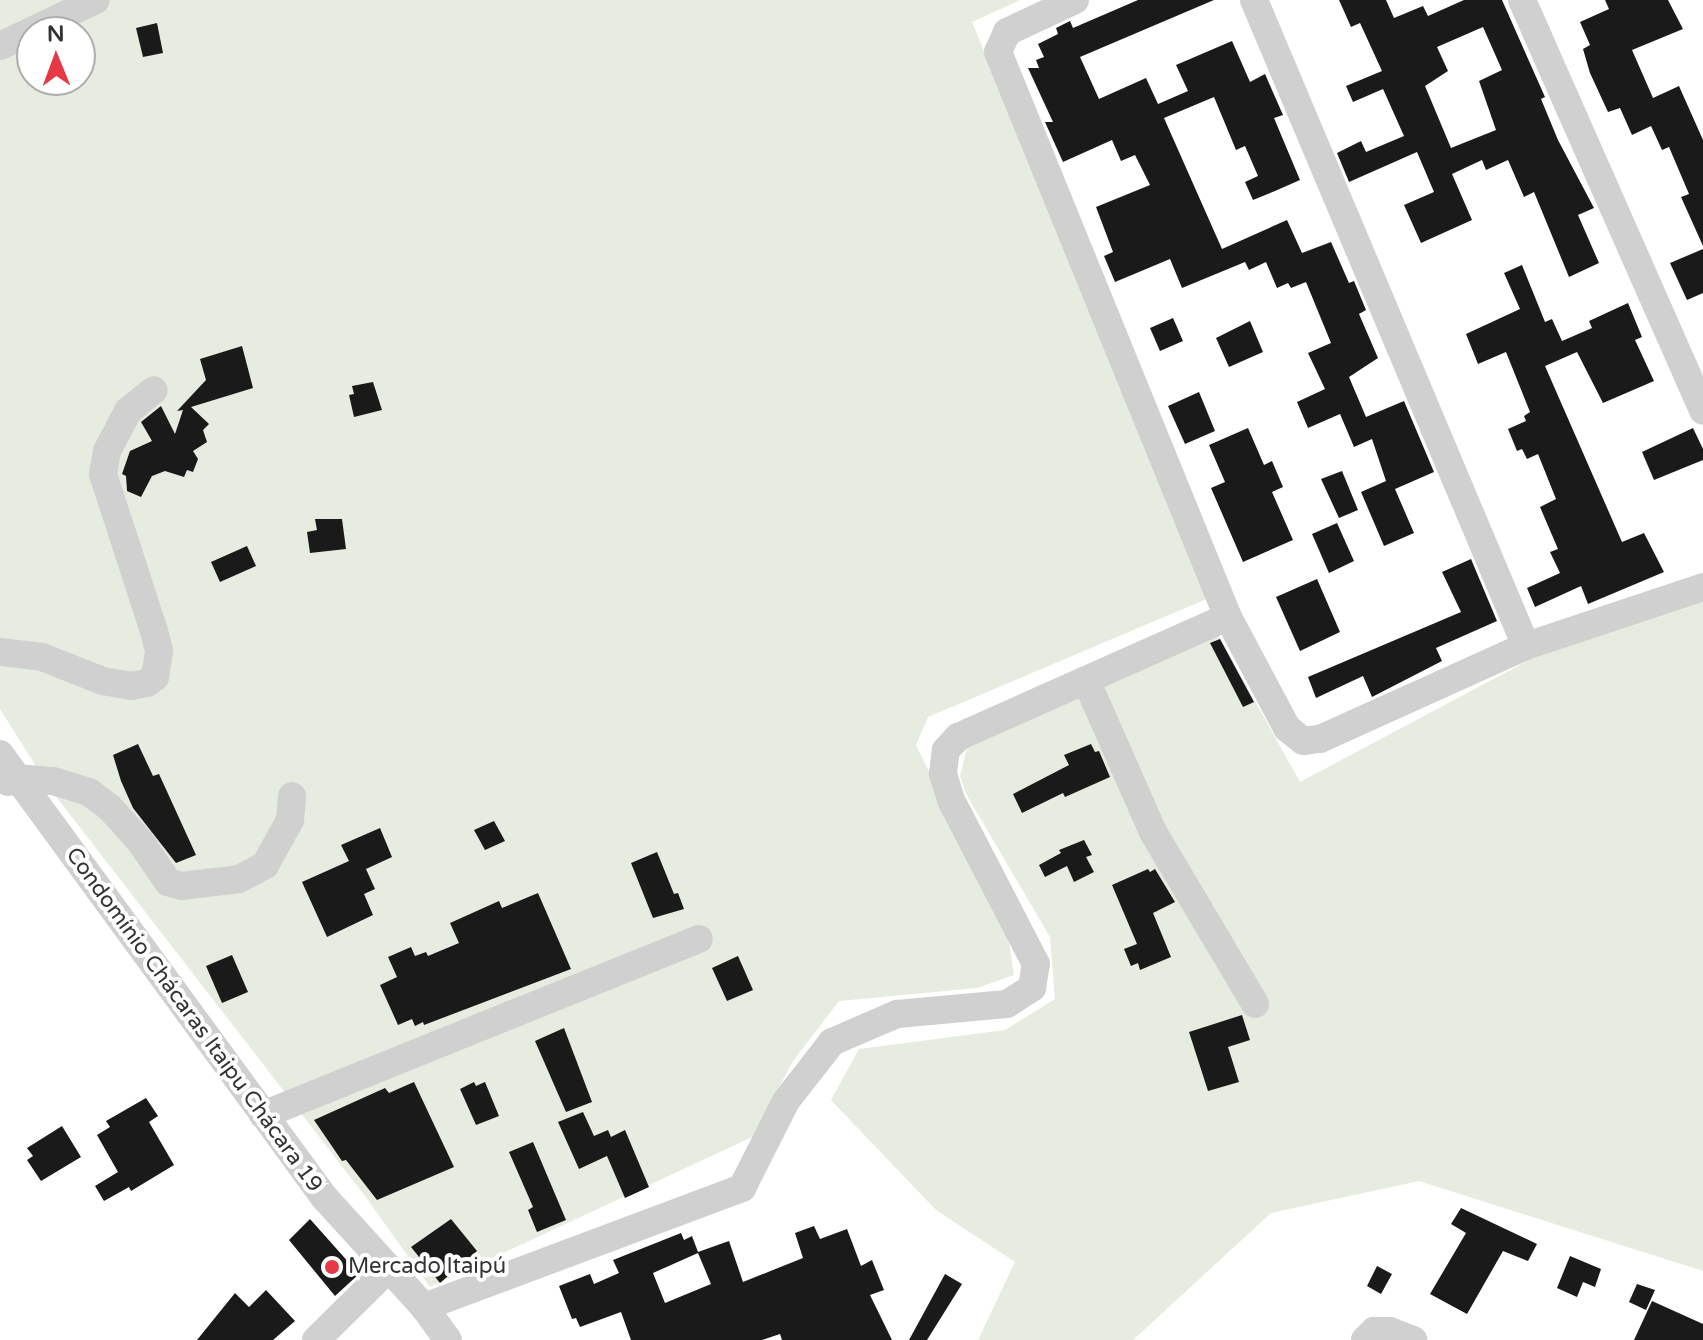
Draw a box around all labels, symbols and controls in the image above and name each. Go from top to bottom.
north arrow [16,16,96,96]
text: N [47,21,65,47]
street label: Condomínio Chácaras Itaipu Chácara 19 [60,843,328,1197]
place label: Mercado Itaipú [348,1254,506,1280]
marker: Mercado Itaipú [323,1258,341,1276]

